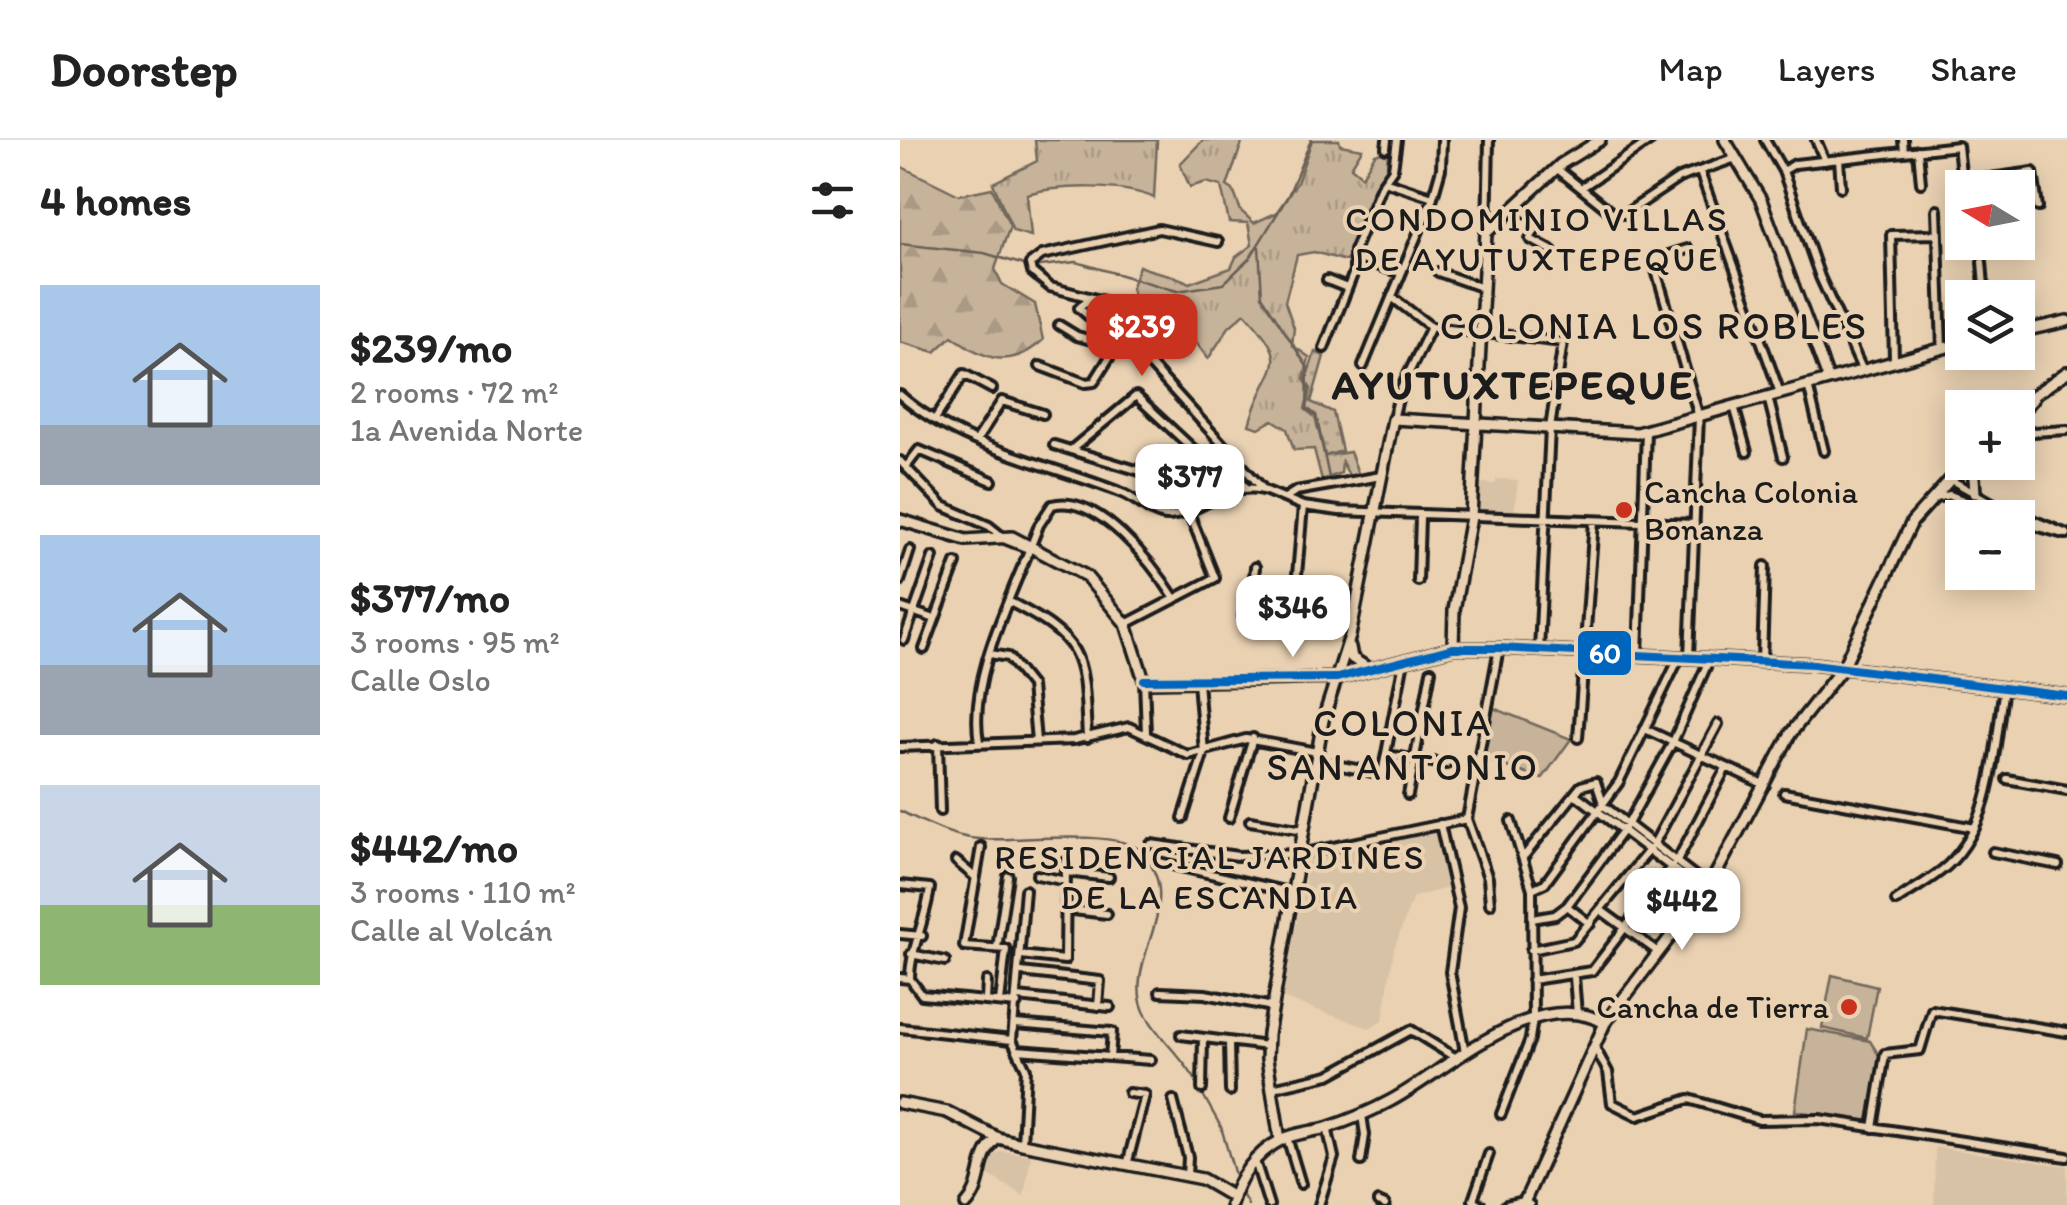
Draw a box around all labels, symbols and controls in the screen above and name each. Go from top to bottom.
text: Doorstep [50,40,238,98]
text: Map [1659,48,1723,90]
text: Layers [1778,48,1875,90]
text: Share [1930,48,2017,90]
north arrow [1945,170,2035,260]
map controls [1945,170,2035,590]
icon: filters [805,173,860,228]
text: 4 homes [40,175,191,226]
district label: CONDOMINIO VILLAS DE AYUTUXTEPEQUE [1345,198,1729,280]
button: layers [1945,280,2035,370]
pin: $239 [1083,294,1201,379]
district label: COLONIA LOS ROBLES [1440,303,1868,349]
text: $239 [1108,307,1176,345]
text: $239/mo [350,322,513,373]
icon: home [120,325,240,445]
district label: AYUTUXTEPEQUE [1332,359,1694,410]
text: 2 rooms · 72 m² [350,373,558,411]
button: + [1945,390,2035,480]
text: 1a Avenida Norte [350,411,583,449]
pin: $377 [1131,444,1249,529]
text: $377 [1157,457,1223,495]
place label: Cancha Colonia Bonanza [1644,473,1858,548]
marker: Cancha Colonia Bonanza [1613,499,1635,521]
button: − [1945,500,2035,590]
text: $377/mo [350,572,510,623]
icon: home [120,575,240,695]
pin: $346 [1234,575,1352,660]
text: $346 [1258,588,1328,626]
text: 3 rooms · 95 m² [350,623,560,661]
line badge: 60 [1576,629,1633,677]
text: 60 [1589,636,1621,670]
text: Calle Oslo [350,661,491,699]
district label: COLONIA SAN ANTONIO [1266,700,1540,790]
text: $442/mo [350,822,518,873]
icon: home [120,825,240,945]
district label: RESIDENCIAL JARDINES DE LA ESCANDIA [994,836,1426,918]
pin: $442 [1623,868,1741,953]
text: 3 rooms · 110 m² [350,873,576,911]
text: $442 [1646,881,1718,919]
text: Calle al Volcán [350,911,553,949]
place label: Cancha de Tierra [1596,988,1829,1026]
marker: Cancha de Tierra [1838,996,1860,1018]

